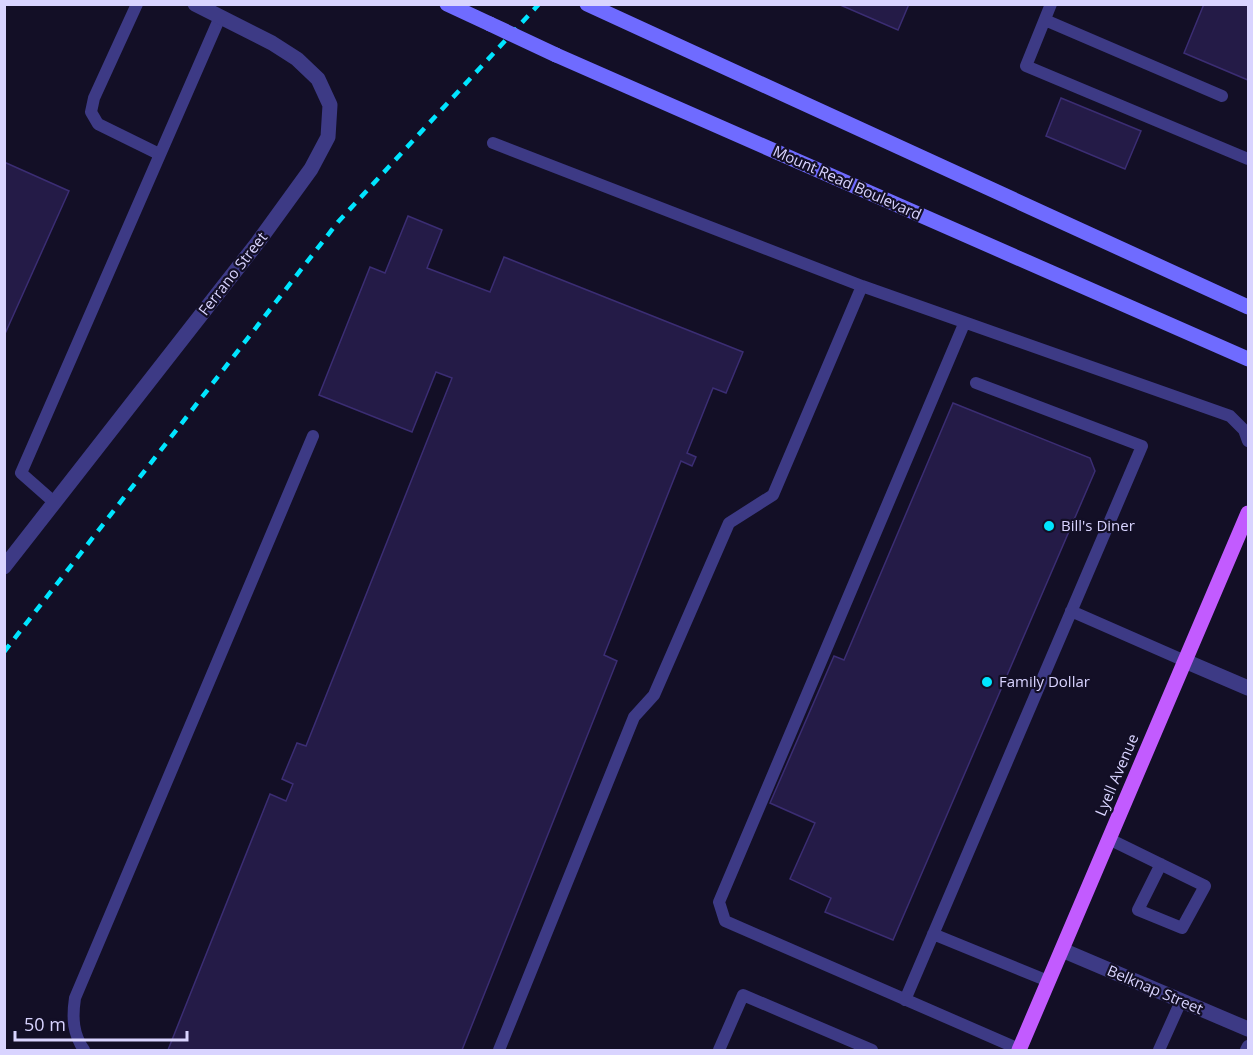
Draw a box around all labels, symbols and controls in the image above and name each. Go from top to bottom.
street label: Mount Read Boulevard [770,140,925,224]
street label: Ferrano Street [193,228,271,319]
place label: Bill's Diner [1061,515,1135,535]
marker: Bill's Diner [1042,519,1056,533]
place label: Family Dollar [999,671,1090,691]
marker: Family Dollar [980,675,994,689]
street label: Lyell Avenue [1090,730,1142,819]
street label: Belknap Street [1104,960,1206,1018]
scale bar [15,1004,188,1042]
text: 50 m [24,1012,66,1036]

